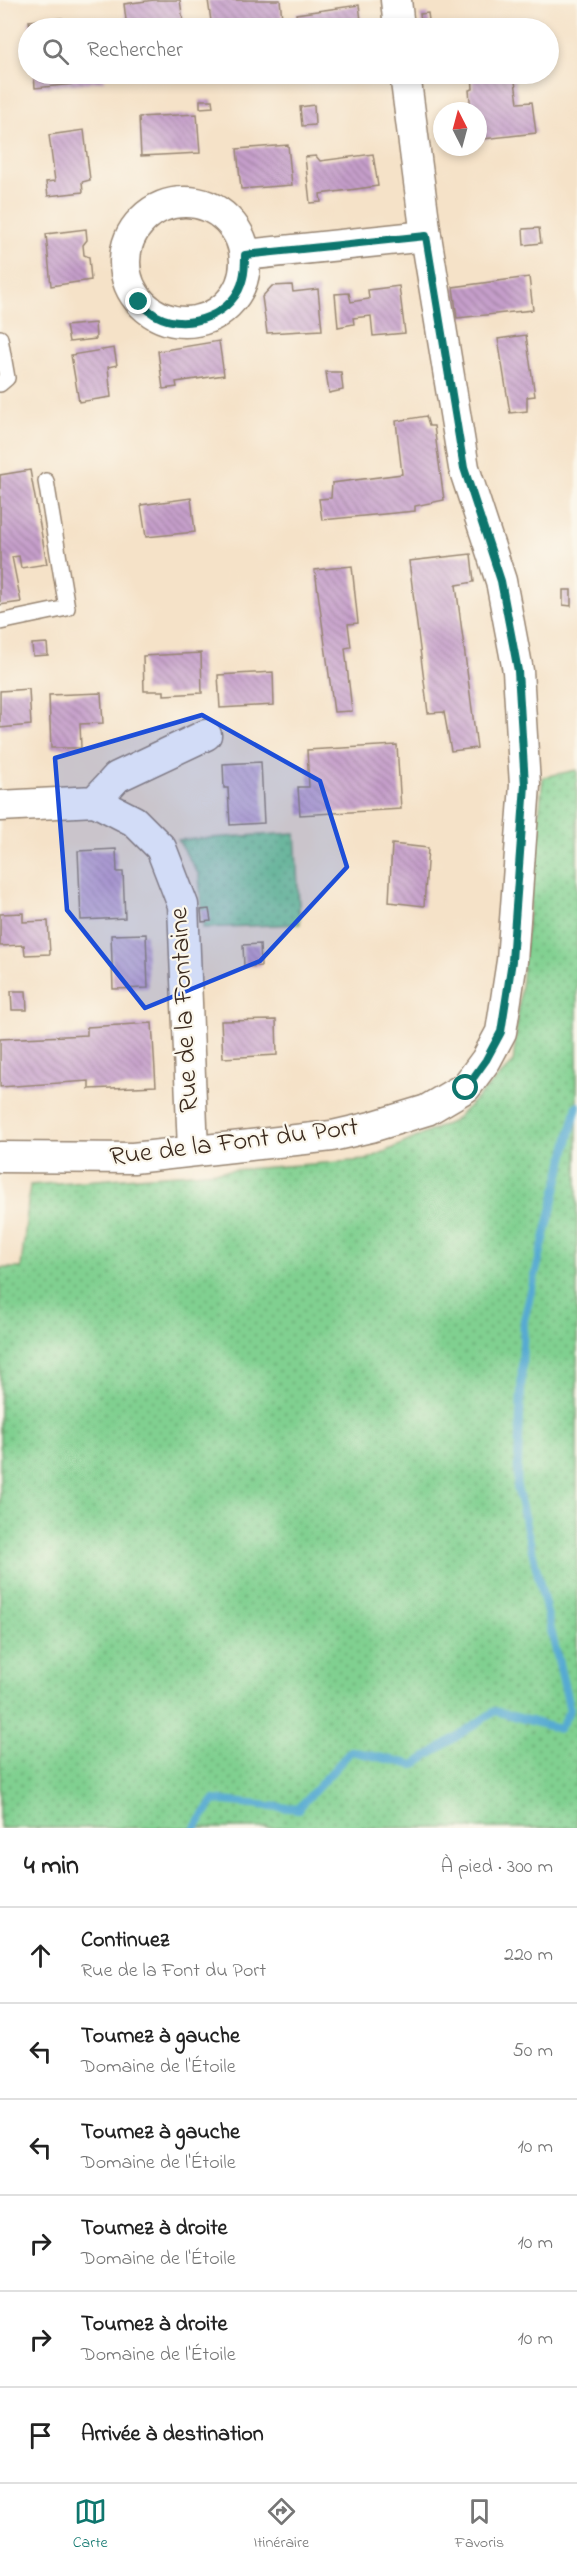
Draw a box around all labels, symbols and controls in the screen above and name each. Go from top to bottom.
search box [18,18,559,84]
icon: search [39,35,72,68]
text: Rechercher [87,35,183,67]
north arrow [433,102,487,156]
route end [125,288,151,314]
street label: Rue de la Fontaine [160,906,210,1114]
route start [452,1074,478,1100]
street label: Rue de la Font du Port [108,1108,360,1178]
text: 4 min [24,1848,79,1886]
text: À pied · 300 m [441,1853,553,1882]
text: Continuez [81,1925,169,1957]
icon: ahead [24,1939,57,1972]
text: 220 m [504,1941,553,1970]
text: Rue de la Font du Port [81,1957,266,1986]
text: Tournez à gauche [81,2021,240,2053]
icon: left [24,2035,57,2068]
text: 50 m [512,2037,553,2066]
text: Domaine de l'Étoile [81,2053,236,2082]
text: Tournez à gauche [81,2117,240,2149]
icon: left [24,2131,57,2164]
text: 10 m [517,2133,553,2162]
text: Domaine de l'Étoile [81,2149,236,2178]
text: Tournez à droite [81,2213,227,2245]
icon: right [24,2227,57,2260]
text: 10 m [517,2229,553,2258]
text: Domaine de l'Étoile [81,2245,236,2274]
text: Tournez à droite [81,2309,227,2341]
icon: right [24,2323,57,2356]
text: 10 m [517,2325,553,2354]
text: Domaine de l'Étoile [81,2341,236,2370]
icon: arrive [24,2419,57,2452]
text: Arrivée à destination [81,2419,264,2451]
tab: Carte [73,2495,108,2555]
tab: Itinéraire [253,2495,309,2555]
tab: Favoris [455,2495,504,2555]

